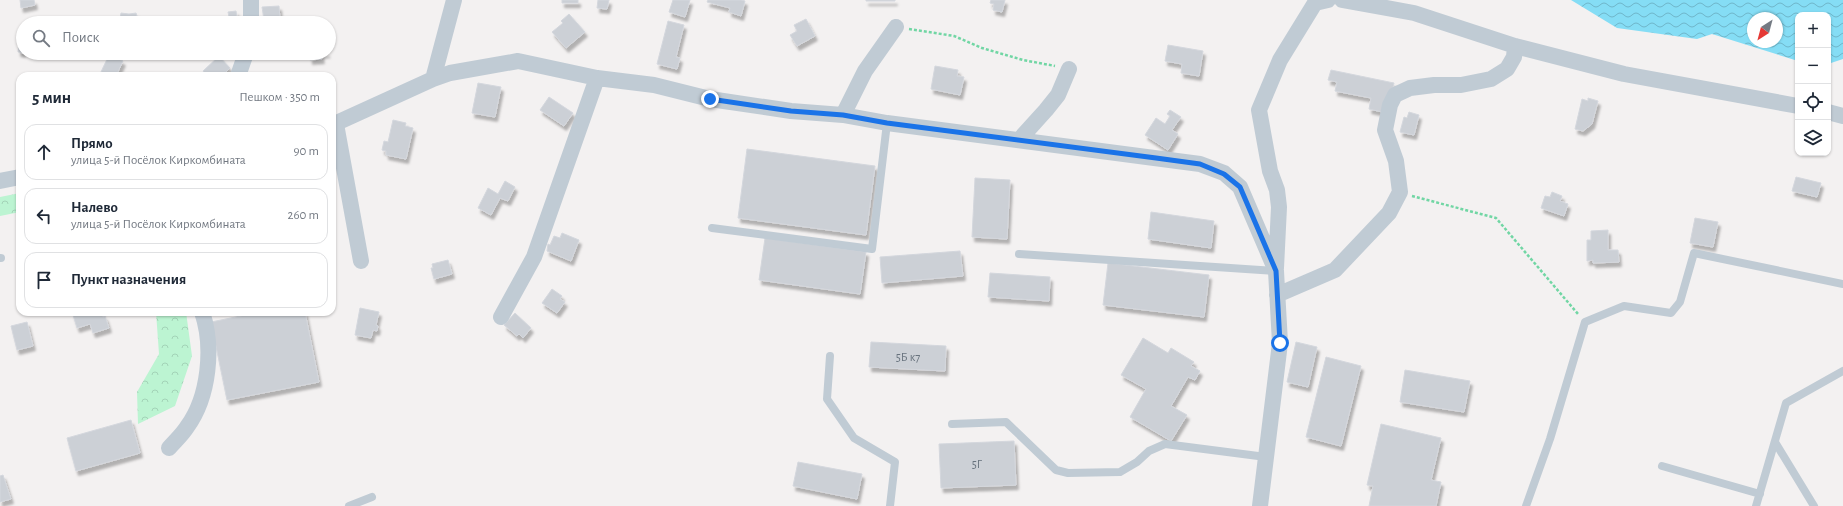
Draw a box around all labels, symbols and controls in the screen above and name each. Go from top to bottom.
north arrow [1747,12,1783,48]
map controls [1795,12,1831,156]
button: + [1795,12,1831,48]
search box [16,16,336,60]
icon: search [30,27,52,49]
text: Поиск [62,30,100,45]
button: − [1795,48,1831,84]
button: locate [1795,84,1831,120]
text: 5 мин [32,89,71,106]
route end [701,90,719,108]
text: Пешком · 350 m [239,91,320,104]
button: layers [1795,120,1831,156]
text: Прямо [71,136,113,151]
icon: ahead [33,141,55,163]
text: 90 m [293,145,319,158]
text: улица 5-й Посёлок Киркомбината [71,154,246,167]
text: Налево [71,200,118,215]
icon: left [33,205,55,227]
text: 260 m [288,209,319,222]
text: улица 5-й Посёлок Киркомбината [71,218,246,231]
icon: arrive [33,269,55,291]
text: Пункт назначения [71,272,186,287]
route start [1271,334,1289,352]
house number: 5Б к7 [896,351,920,363]
house number: 5Г [972,458,983,470]

